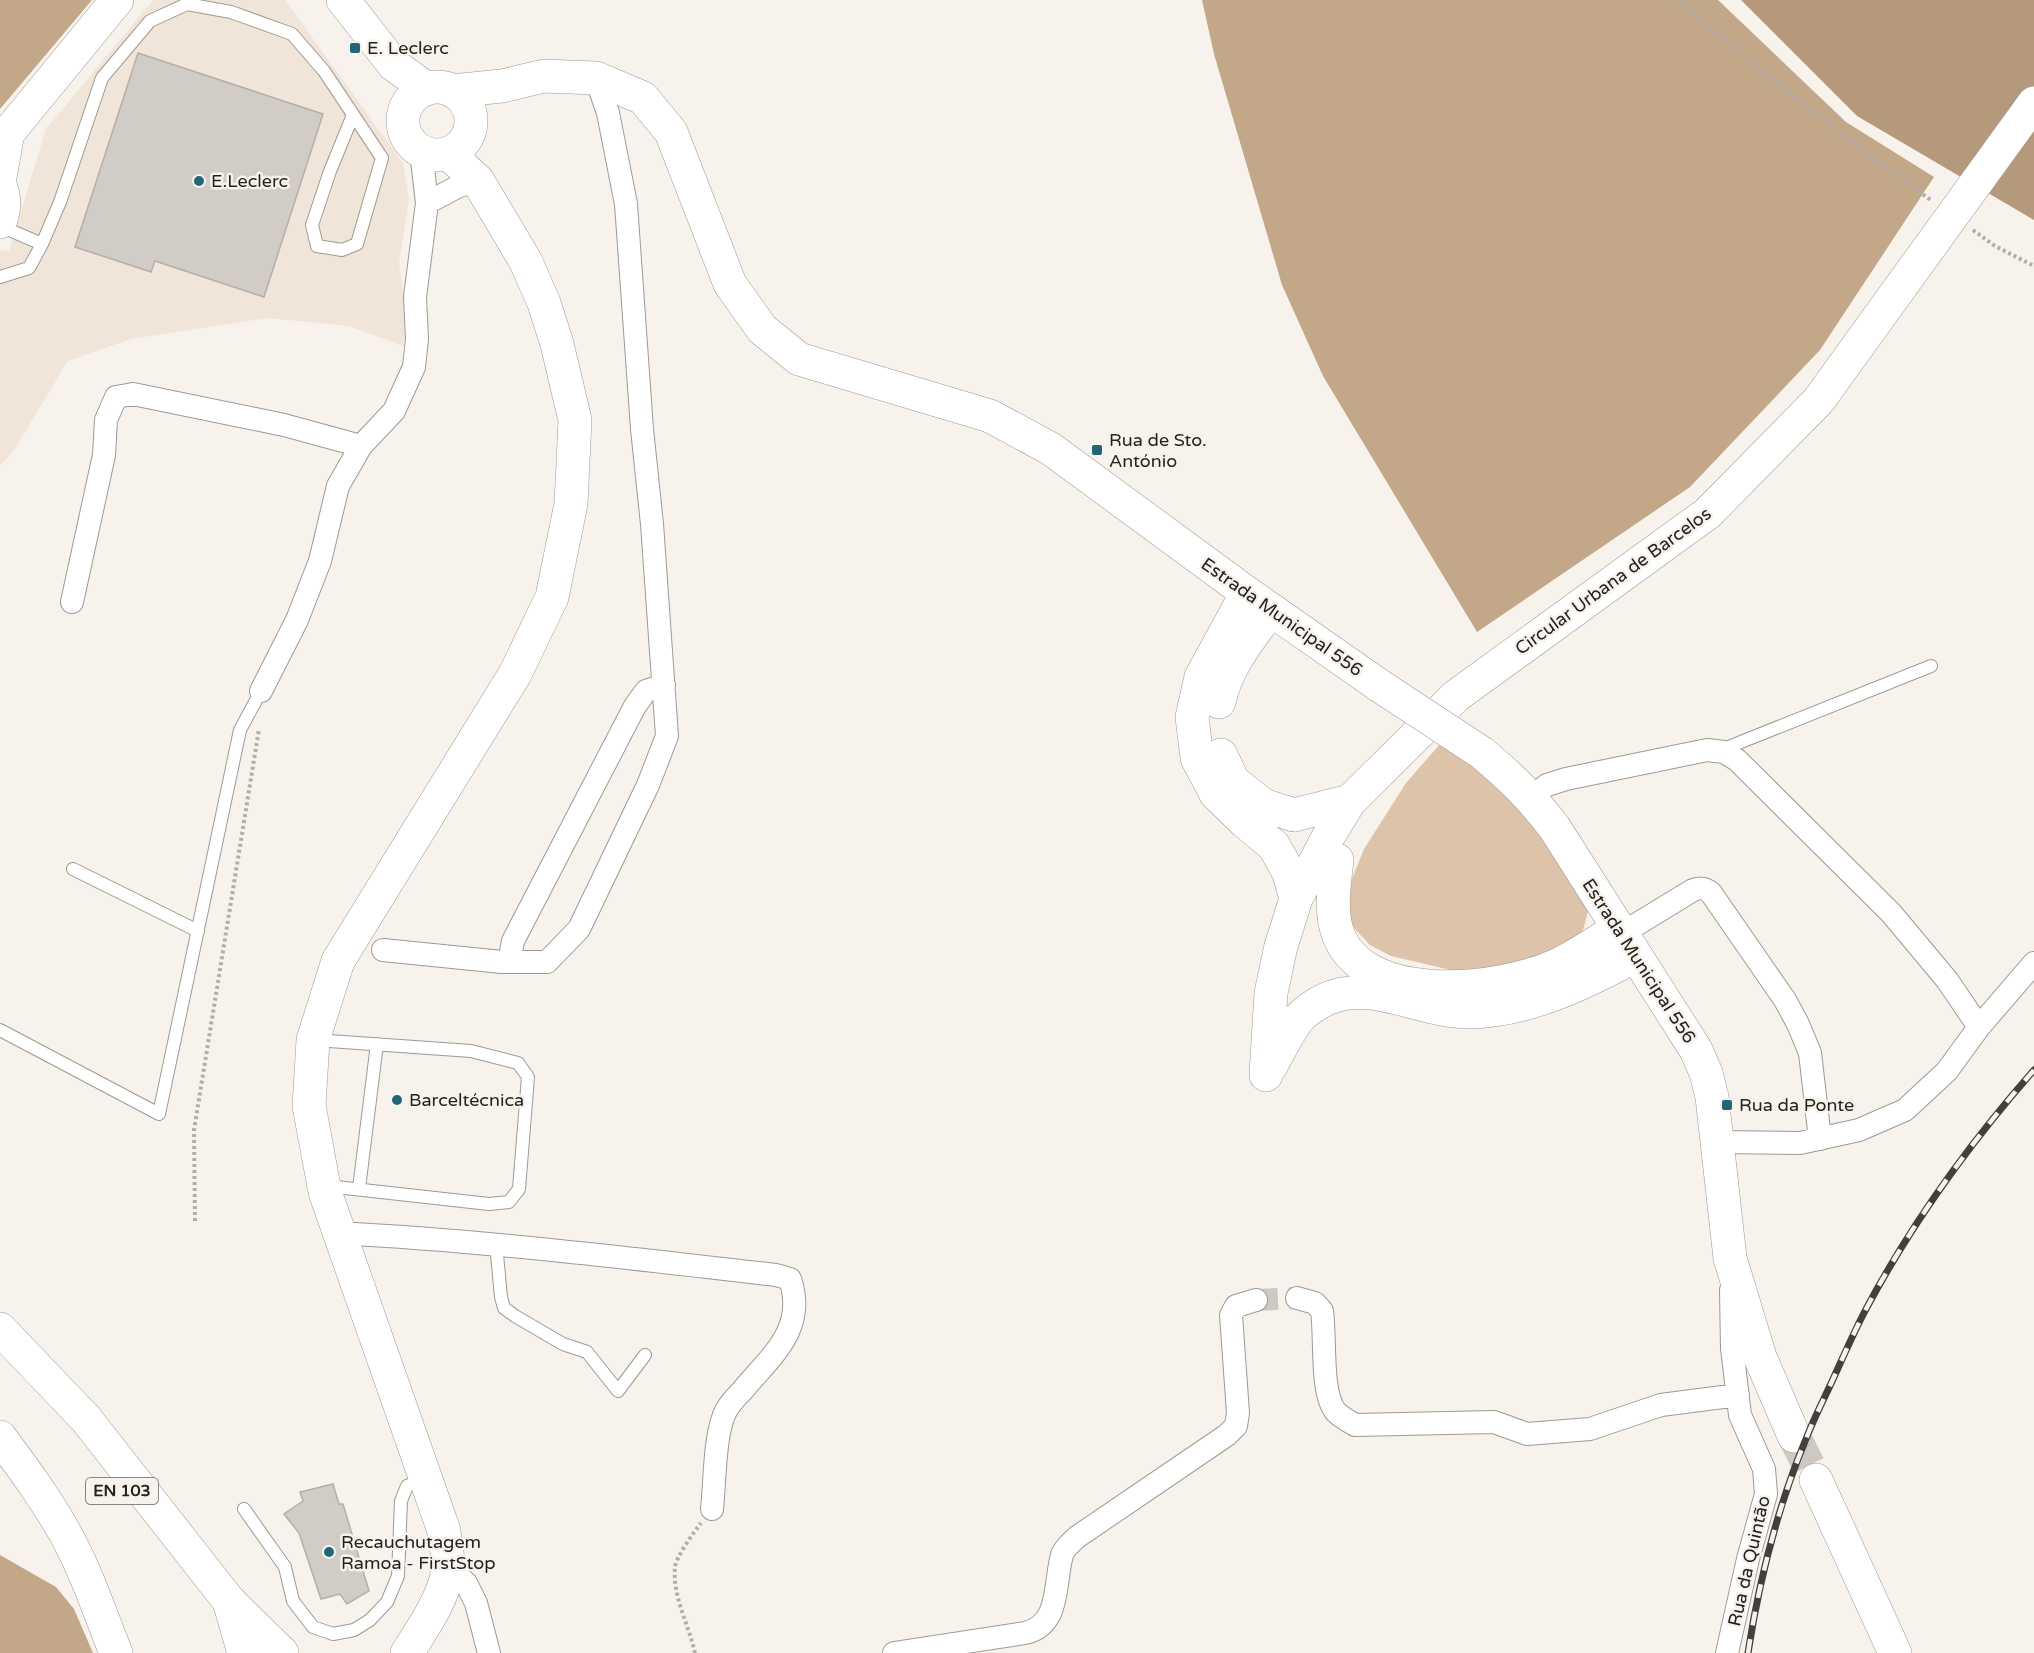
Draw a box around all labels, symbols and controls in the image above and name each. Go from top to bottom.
place label: E. Leclerc [367,37,449,59]
marker: E. Leclerc [348,41,362,55]
place label: E.Leclerc [211,170,288,192]
marker: E.Leclerc [192,174,206,188]
place label: Rua de Sto. António [1109,429,1207,472]
marker: Rua de Sto. António [1090,443,1104,457]
street label: Circular Urbana de Barcelos [1511,502,1715,660]
street label: Estrada Municipal 556 [1197,553,1367,681]
street label: Estrada Municipal 556 [1577,874,1701,1048]
place label: Barceltécnica [409,1089,524,1111]
marker: Barceltécnica [390,1093,404,1107]
place label: Rua da Ponte [1739,1094,1854,1116]
marker: Rua da Ponte [1720,1098,1734,1112]
road number: EN 103 [86,1478,158,1504]
street label: Rua da Quintão [1723,1494,1775,1628]
place label: Recauchutagem Ramoa - FirstStop [341,1531,496,1574]
marker: Recauchutagem Ramoa - FirstStop [322,1545,336,1559]

